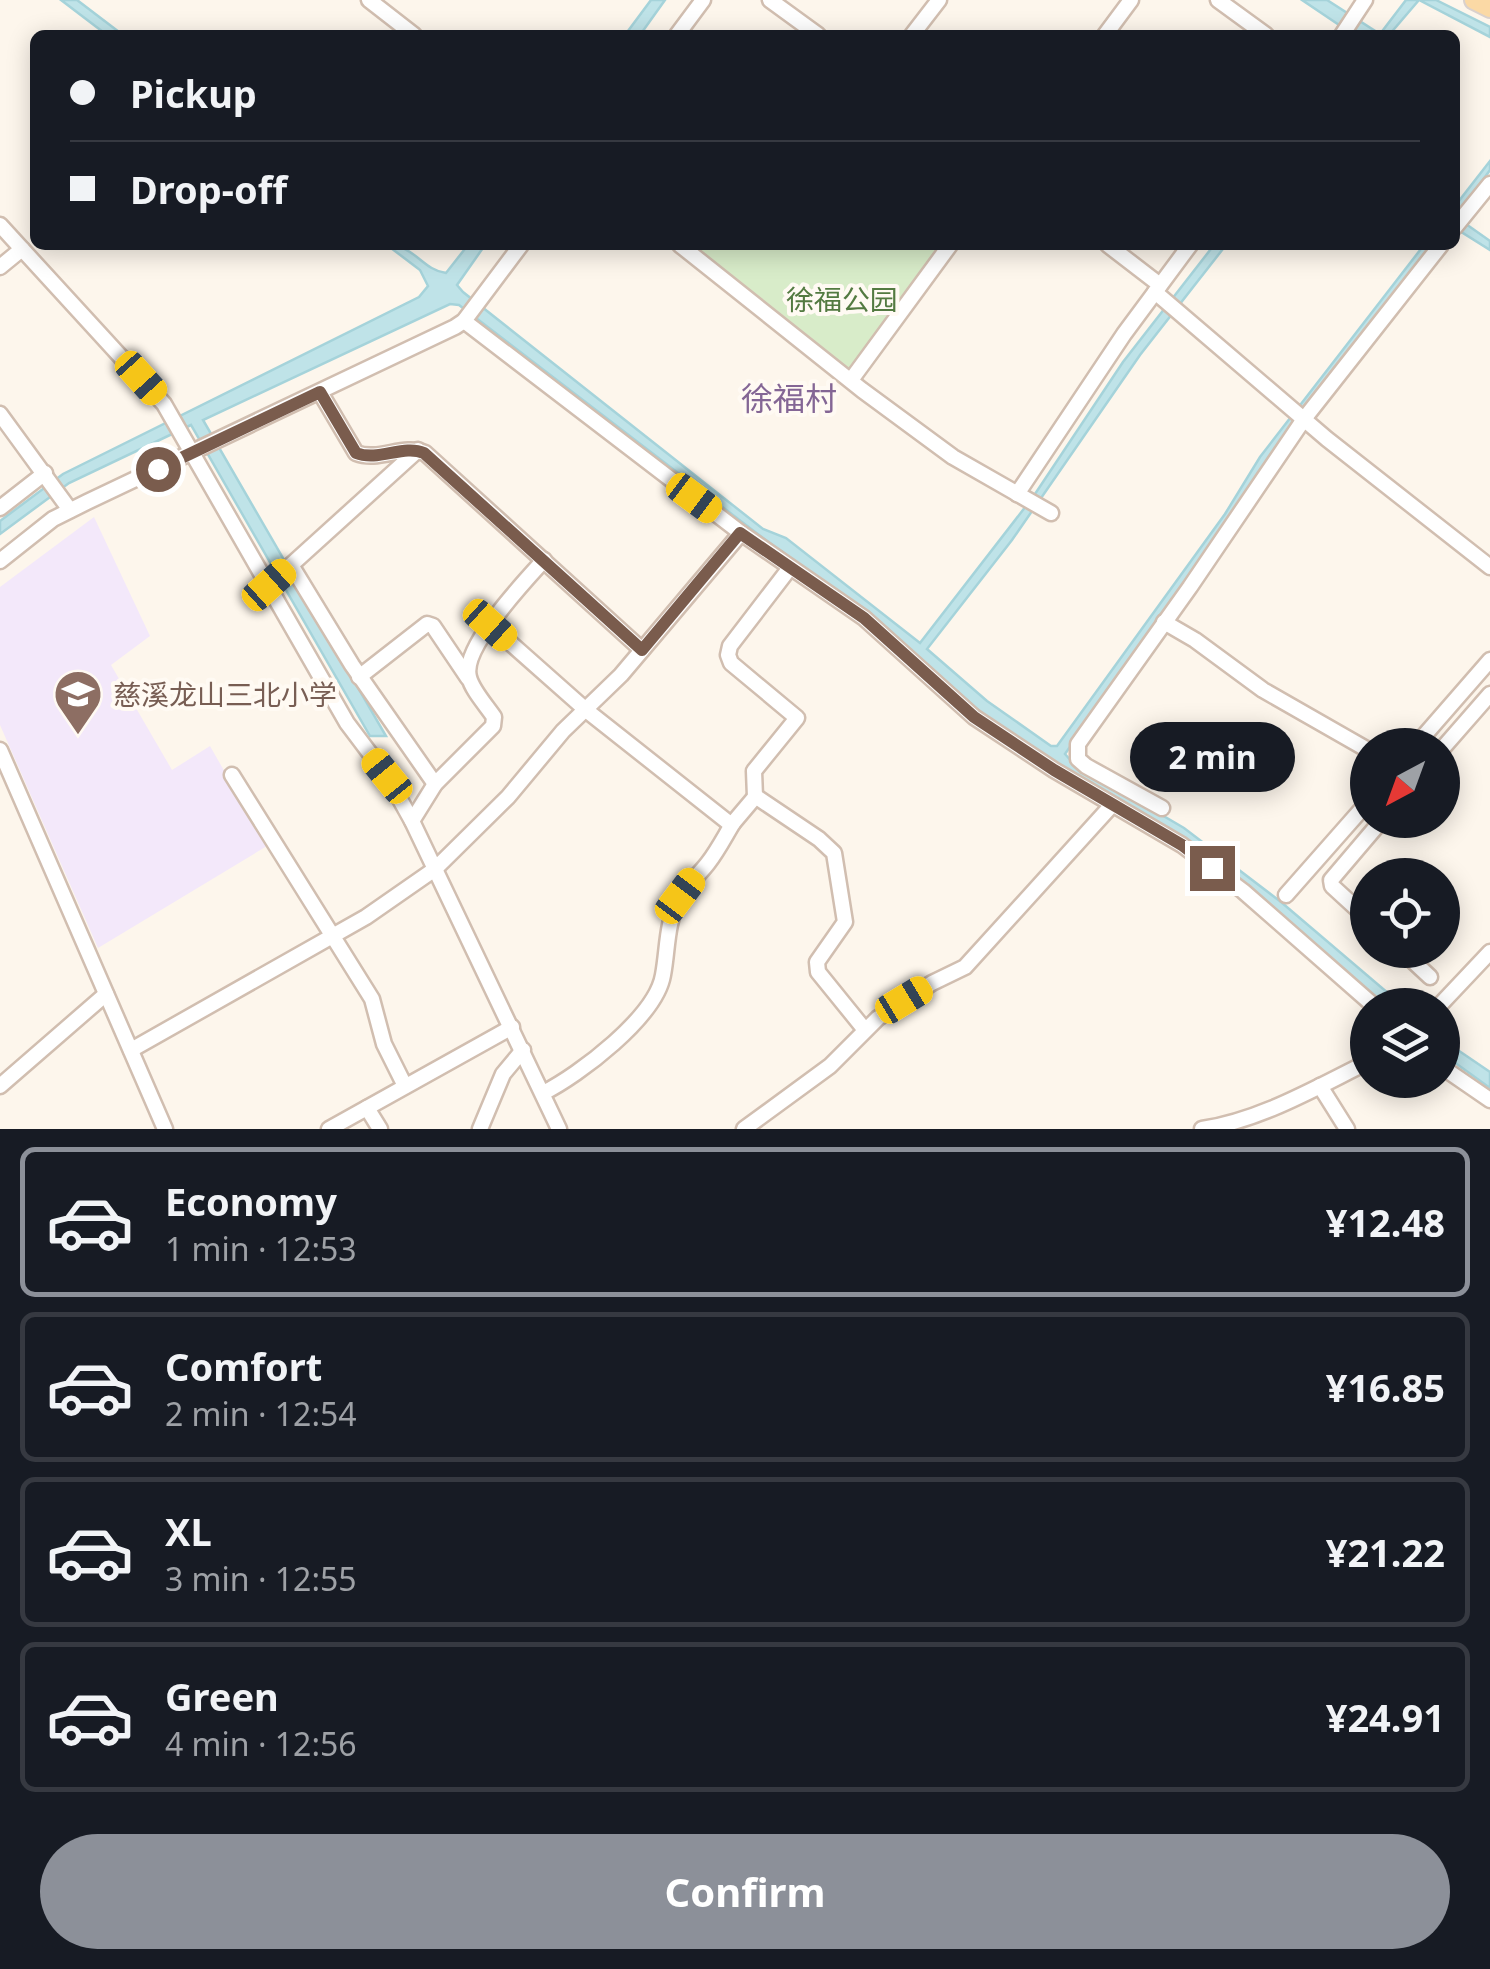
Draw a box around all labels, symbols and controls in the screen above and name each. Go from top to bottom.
text: Pickup [130,67,257,119]
text: Drop-off [130,163,287,215]
park label: 徐福公园 [786,280,898,318]
car [110,346,172,410]
district label: 徐福村 [741,376,837,419]
route start [136,447,181,492]
car [661,468,727,528]
car [237,554,301,616]
car [458,594,522,656]
school or university icon: 慈溪龙山三北小学 [52,668,104,736]
place label: 慈溪龙山三北小学 [113,675,337,713]
callout: 2 min [1130,723,1294,793]
north arrow [1350,728,1460,838]
map controls [1350,728,1460,1098]
text: 2 min [1168,735,1257,778]
car [356,743,418,809]
route end [1190,846,1235,891]
button: locate [1350,858,1460,968]
car [650,863,710,929]
car [871,972,937,1028]
button: layers [1350,988,1460,1098]
text: Economy [165,1175,337,1227]
icon: car [45,1177,135,1267]
text: ¥12.48 [1326,1196,1445,1248]
text: 1 min · 12:53 [165,1227,357,1270]
text: Comfort [165,1340,322,1392]
icon: car [45,1342,135,1432]
text: ¥16.85 [1326,1361,1445,1413]
text: 2 min · 12:54 [165,1392,357,1435]
text: XL [165,1505,212,1557]
icon: car [45,1507,135,1597]
text: ¥21.22 [1326,1526,1445,1578]
text: 3 min · 12:55 [165,1557,357,1600]
text: Green [165,1670,279,1722]
icon: car [45,1672,135,1762]
text: ¥24.91 [1326,1691,1445,1743]
text: 4 min · 12:56 [165,1722,357,1765]
button: Confirm [40,1834,1450,1949]

